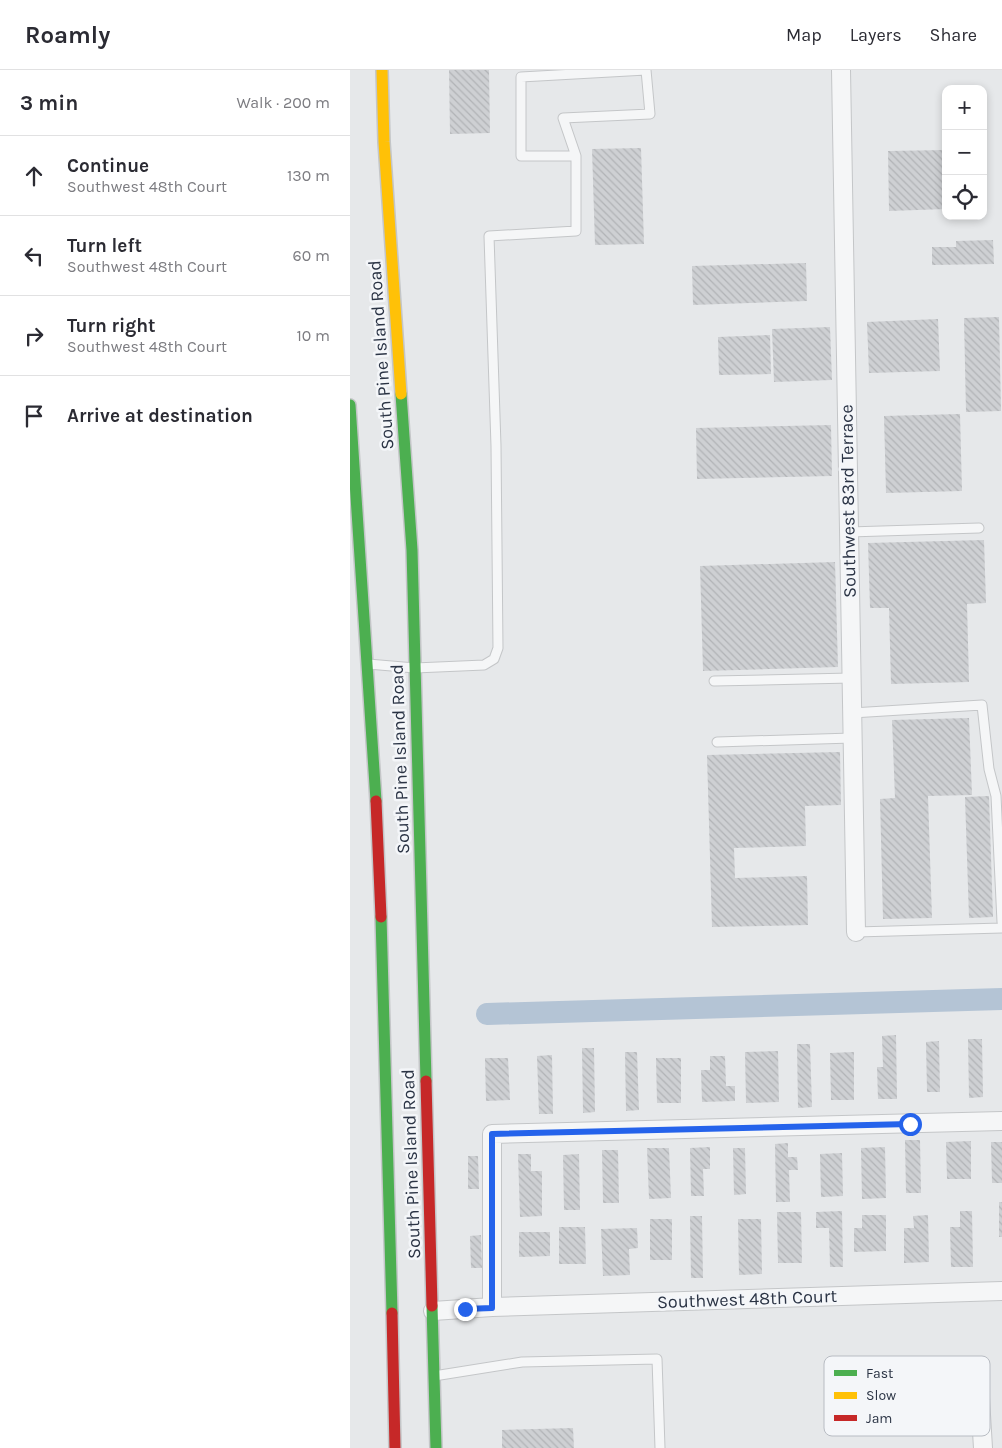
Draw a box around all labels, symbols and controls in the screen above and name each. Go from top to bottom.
text: Roamly [25,21,110,49]
text: Map [786,24,822,46]
text: Layers [850,24,902,46]
text: Share [930,24,977,46]
map controls [942,85,987,220]
button: + [942,85,987,130]
text: 3 min [20,91,78,115]
text: Walk · 200 m [236,93,330,112]
button: − [942,130,987,175]
text: Continue [67,155,149,177]
icon: ahead [20,162,48,190]
text: 130 m [287,166,330,185]
button: locate [942,175,987,220]
text: Southwest 48th Court [67,177,227,196]
text: Turn left [67,235,142,257]
icon: left [20,242,48,270]
text: 60 m [293,246,330,265]
text: Southwest 48th Court [67,257,227,276]
street label: South Pine Island Road [363,260,399,450]
text: Turn right [67,315,156,337]
icon: right [20,322,48,350]
text: 10 m [296,326,330,345]
text: Southwest 48th Court [67,337,227,356]
icon: arrive [20,402,48,430]
street label: Southwest 83rd Terrace [835,404,861,598]
text: Arrive at destination [67,405,253,427]
street label: South Pine Island Road [386,664,414,854]
street label: South Pine Island Road [397,1069,425,1259]
route start [899,1113,922,1136]
street label: Southwest 48th Court [657,1285,838,1313]
route end [454,1298,477,1321]
legend [824,1356,990,1436]
text: Fast [866,1365,893,1382]
text: Slow [866,1387,896,1404]
text: Jam [866,1410,892,1427]

